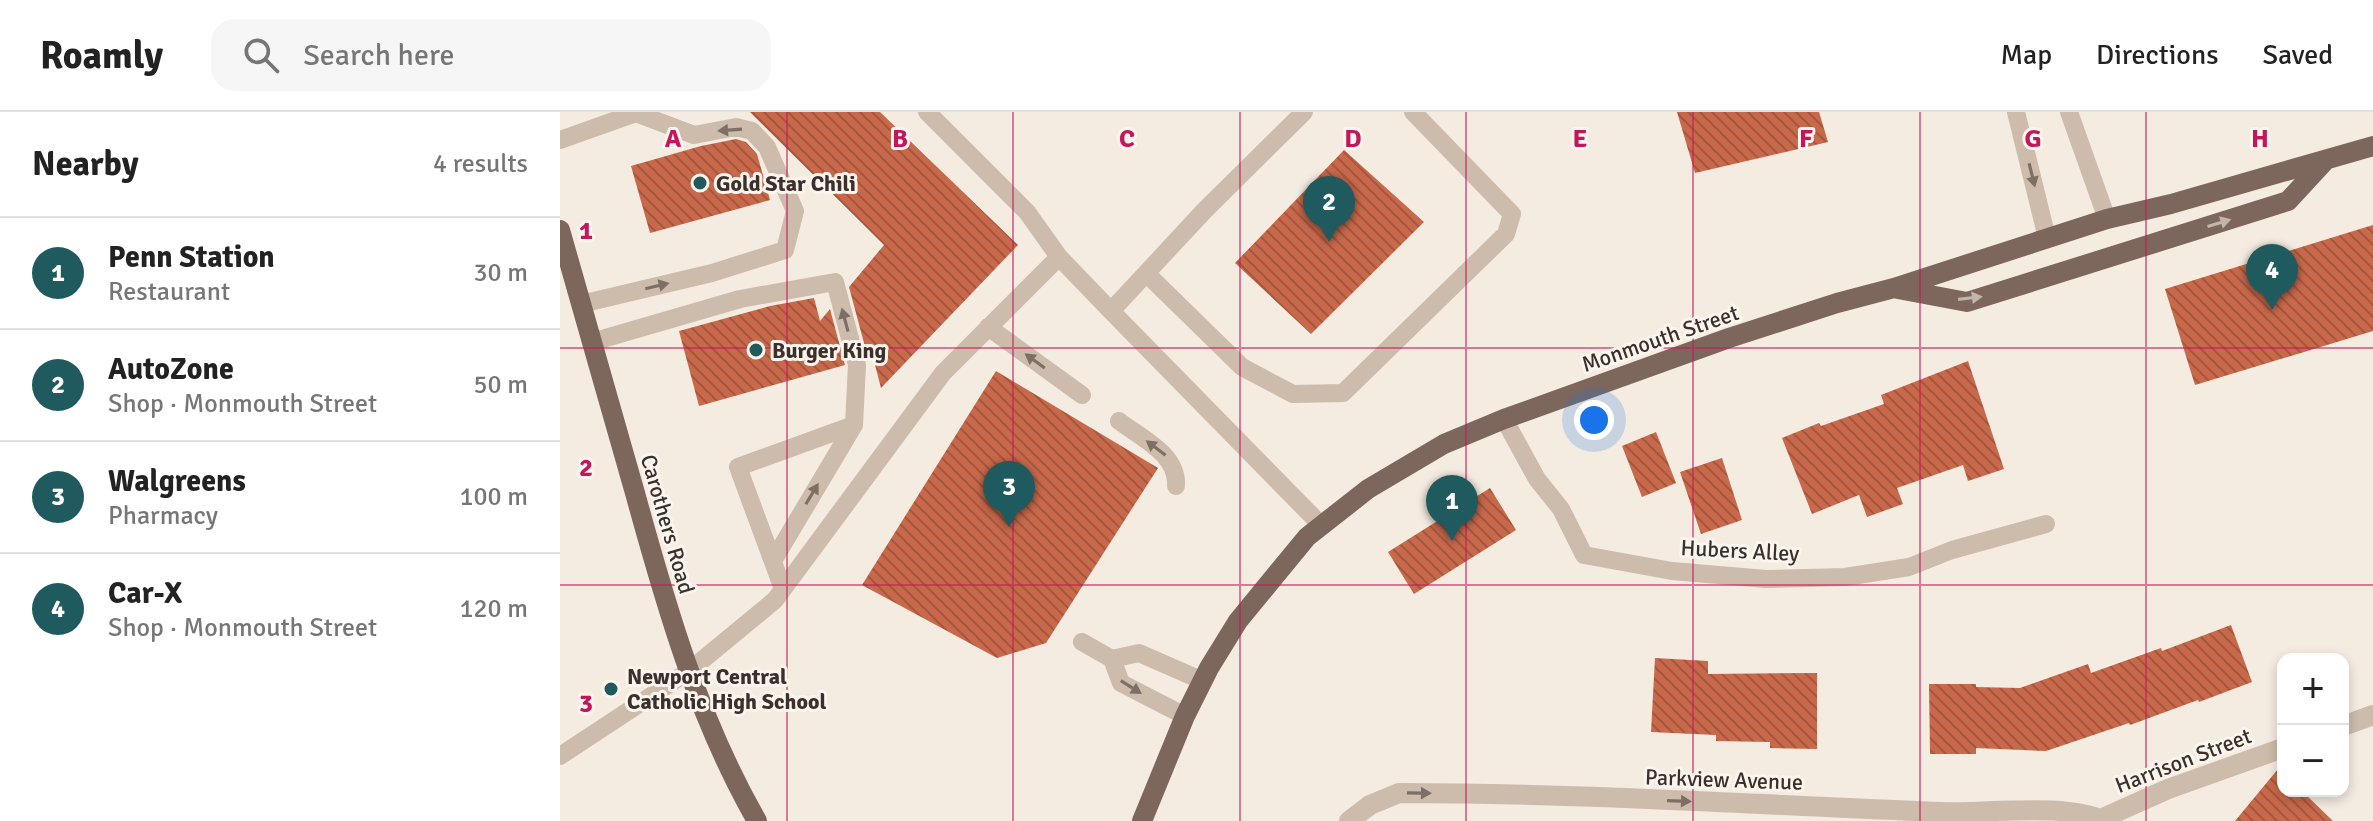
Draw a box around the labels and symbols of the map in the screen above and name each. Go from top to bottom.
text: A [665,123,682,155]
text: B [892,123,908,155]
text: C [1119,123,1135,155]
text: D [1344,123,1362,155]
text: E [1573,123,1587,155]
text: F [1799,123,1813,155]
text: G [2024,123,2042,155]
text: H [2251,123,2269,155]
one-way arrow [717,124,742,137]
one-way arrow [2026,163,2038,188]
place label: Gold Star Chili [716,170,856,197]
marker: Gold Star Chili [691,174,709,192]
pin: 2 [1303,176,1355,242]
text: 1 [579,215,593,247]
one-way arrow [2207,216,2231,229]
pin: 4 [2246,244,2298,310]
one-way arrow [645,279,670,291]
one-way arrow [1958,291,1983,304]
street label: Monmouth Street [1578,299,1742,378]
one-way arrow [838,308,850,333]
place label: Burger King [772,337,887,364]
marker: Burger King [747,341,765,359]
one-way arrow [1024,353,1046,369]
your location [1574,400,1614,440]
one-way arrow [1146,441,1166,457]
street label: Carothers Road [635,451,700,597]
text: 2 [579,452,593,484]
pin: 3 [983,461,1035,527]
pin: 1 [1426,475,1478,541]
one-way arrow [805,483,819,505]
street label: Hubers Alley [1680,534,1801,567]
place label: Newport Central Catholic High School [627,663,826,715]
one-way arrow [1120,679,1143,694]
marker: Newport Central Catholic High School [602,680,620,698]
text: 3 [579,688,593,720]
street label: Harrison Street [2111,722,2255,799]
street label: Parkview Avenue [1644,763,1804,796]
one-way arrow [1407,787,1432,799]
one-way arrow [1667,795,1692,807]

